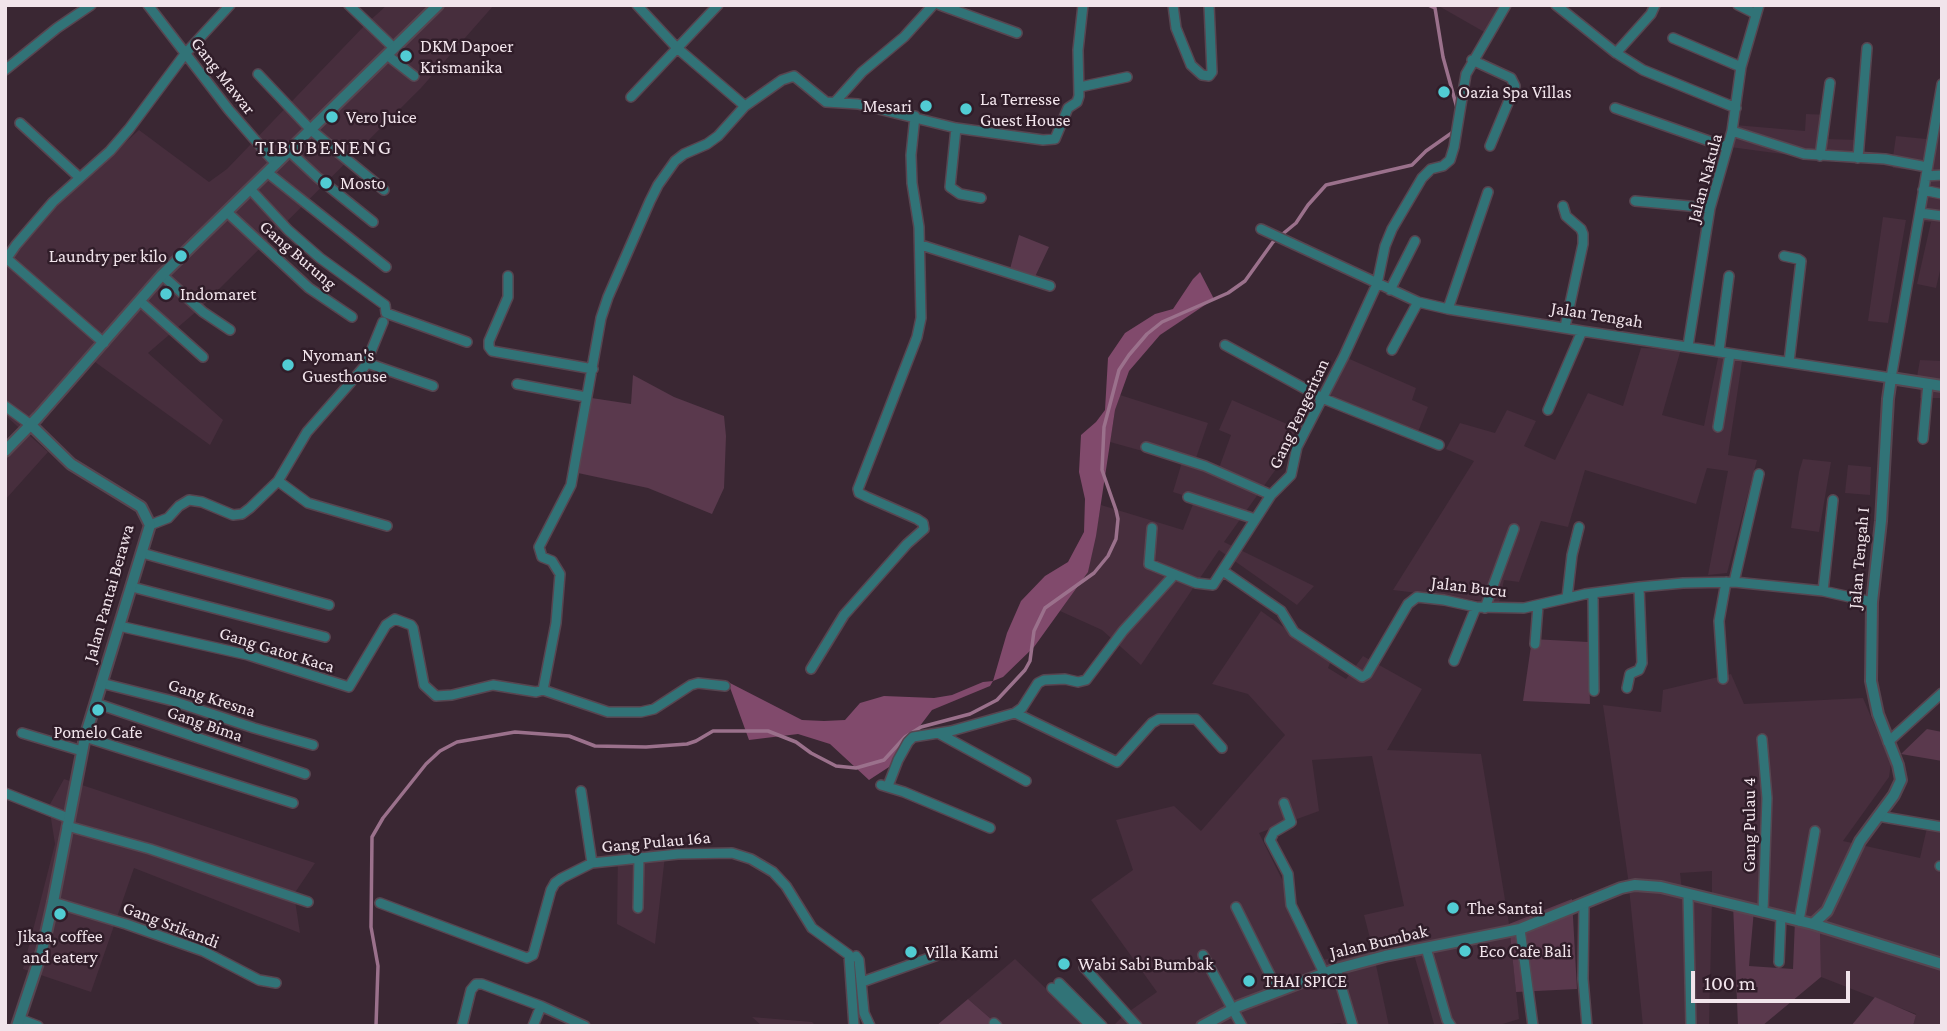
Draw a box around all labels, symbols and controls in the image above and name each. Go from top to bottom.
street label: Gang Mawar [186,33,260,119]
place label: DKM Dapoer Krismanika [420,35,514,78]
marker: DKM Dapoer Krismanika [398,48,414,64]
place label: Oazia Spa Villas [1458,81,1572,103]
marker: Oazia Spa Villas [1436,84,1452,100]
place label: La Terresse Guest House [980,88,1071,130]
place label: Mesari [863,95,912,117]
marker: Mesari [918,98,934,114]
marker: La Terresse Guest House [958,101,974,117]
place label: Vero Juice [346,106,417,128]
marker: Vero Juice [324,109,340,125]
street label: Jalan Nakula [1683,131,1727,225]
district label: TIBUBENENG [256,135,392,161]
place label: Mosto [340,172,386,194]
marker: Mosto [318,175,334,191]
street label: Gang Burung [255,216,341,294]
place label: Laundry per kilo [49,245,167,267]
marker: Laundry per kilo [173,248,189,264]
place label: Indomaret [180,283,256,305]
marker: Indomaret [158,286,174,302]
street label: Jalan Tengah [1549,297,1645,333]
place label: Nyoman's Guesthouse [302,344,387,386]
street label: Gang Pengeritan [1264,355,1334,473]
marker: Nyoman's Guesthouse [280,357,296,373]
street label: Jalan Tengah I [1844,506,1874,610]
street label: Jalan Pantai Berawa [79,522,139,664]
street label: Jalan Bucu [1430,572,1508,602]
street label: Gang Gatot Kaca [217,622,337,678]
street label: Gang Kresna [165,674,259,722]
street label: Gang Bima [164,701,246,747]
marker: Pomelo Cafe [90,702,106,718]
place label: Pomelo Cafe [53,721,143,743]
street label: Gang Pulau 4 [1738,777,1760,873]
street label: Gang Pulau 16a [601,826,711,858]
street label: Gang Srikandi [120,897,222,953]
place label: The Santai [1467,897,1543,919]
marker: The Santai [1445,900,1461,916]
marker: Jikaa, coffee and eatery [52,906,68,922]
street label: Jalan Bumbak [1328,920,1430,964]
place label: Jikaa, coffee and eatery [17,925,103,968]
place label: Eco Cafe Bali [1479,940,1571,962]
place label: Villa Kami [925,941,999,963]
marker: Eco Cafe Bali [1457,943,1473,959]
marker: Villa Kami [903,944,919,960]
place label: Wabi Sabi Bumbak [1078,953,1213,975]
marker: Wabi Sabi Bumbak [1056,956,1072,972]
scale bar [1695,958,1854,1002]
place label: THAI SPICE [1263,970,1347,992]
text: 100 m [1704,971,1756,995]
marker: THAI SPICE [1241,973,1257,989]

